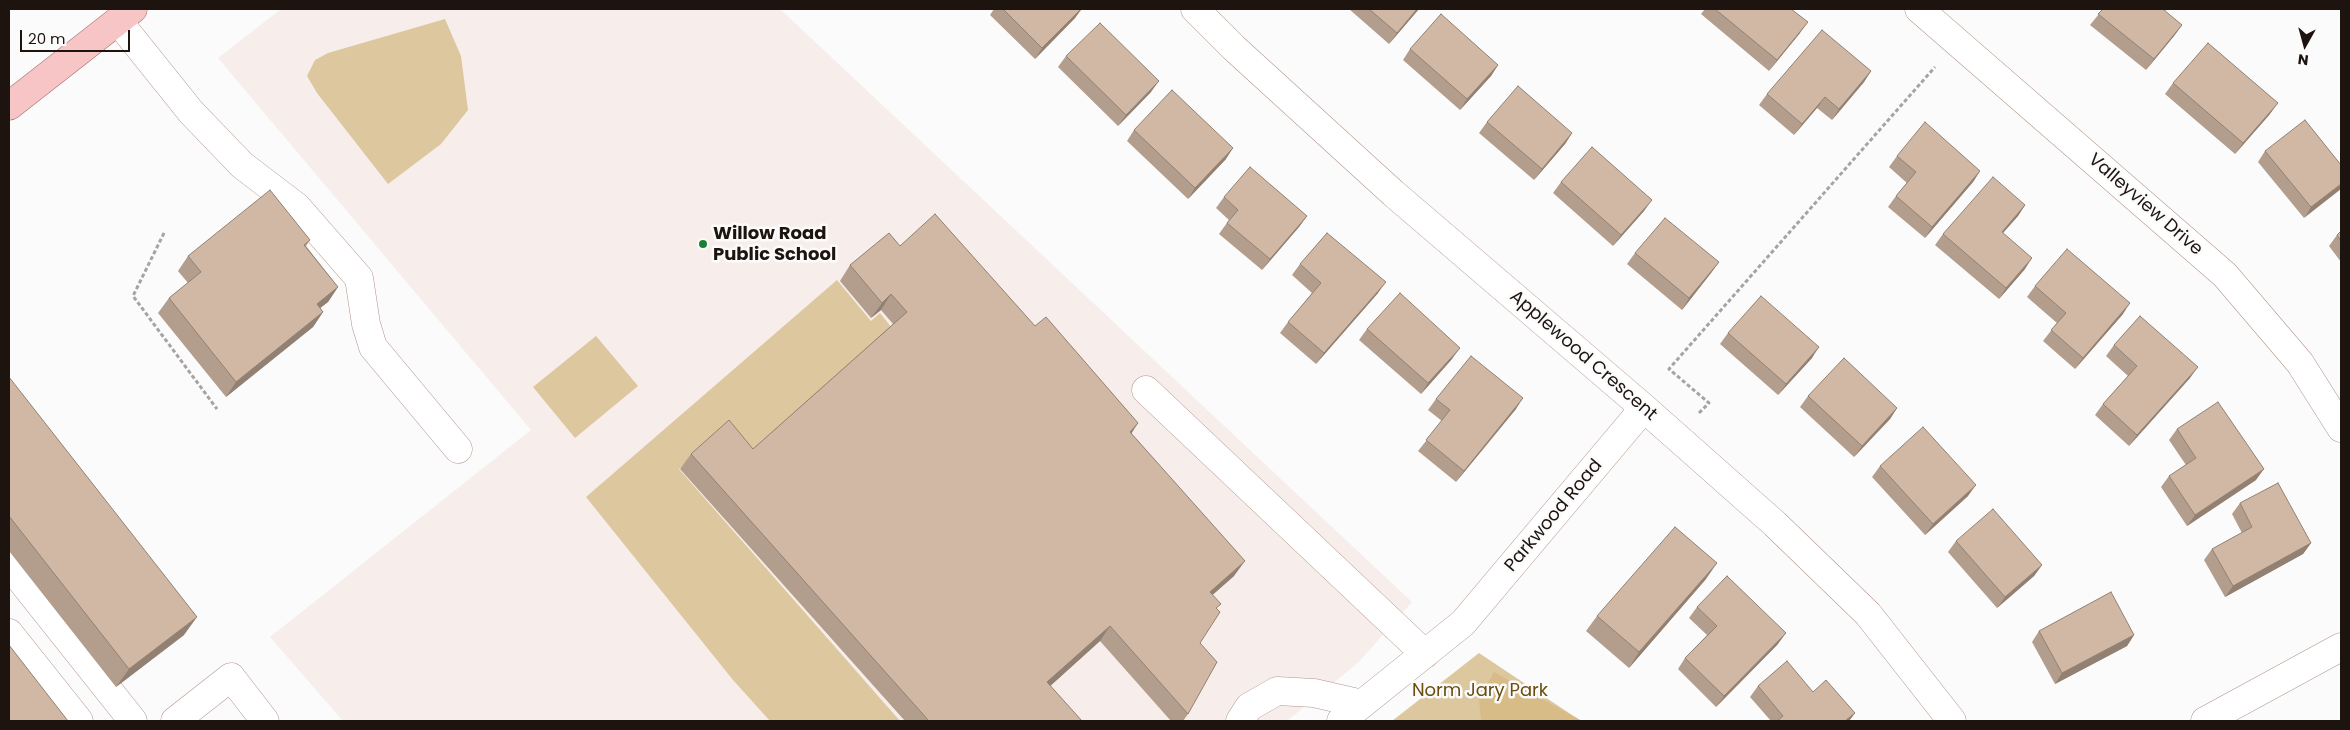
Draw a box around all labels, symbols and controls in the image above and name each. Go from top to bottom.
scale bar [22,20,132,52]
north arrow [2280,20,2330,70]
text: 20 m [28,28,66,49]
text: N [2297,49,2310,70]
street label: Valleyview Drive [2083,149,2207,261]
place label: Willow Road Public School [713,223,836,266]
marker: Willow Road Public School [697,238,709,250]
street label: Applewood Crescent [1505,286,1661,426]
street label: Parkwood Road [1501,455,1607,577]
park label: Norm Jary Park [1412,680,1548,702]

